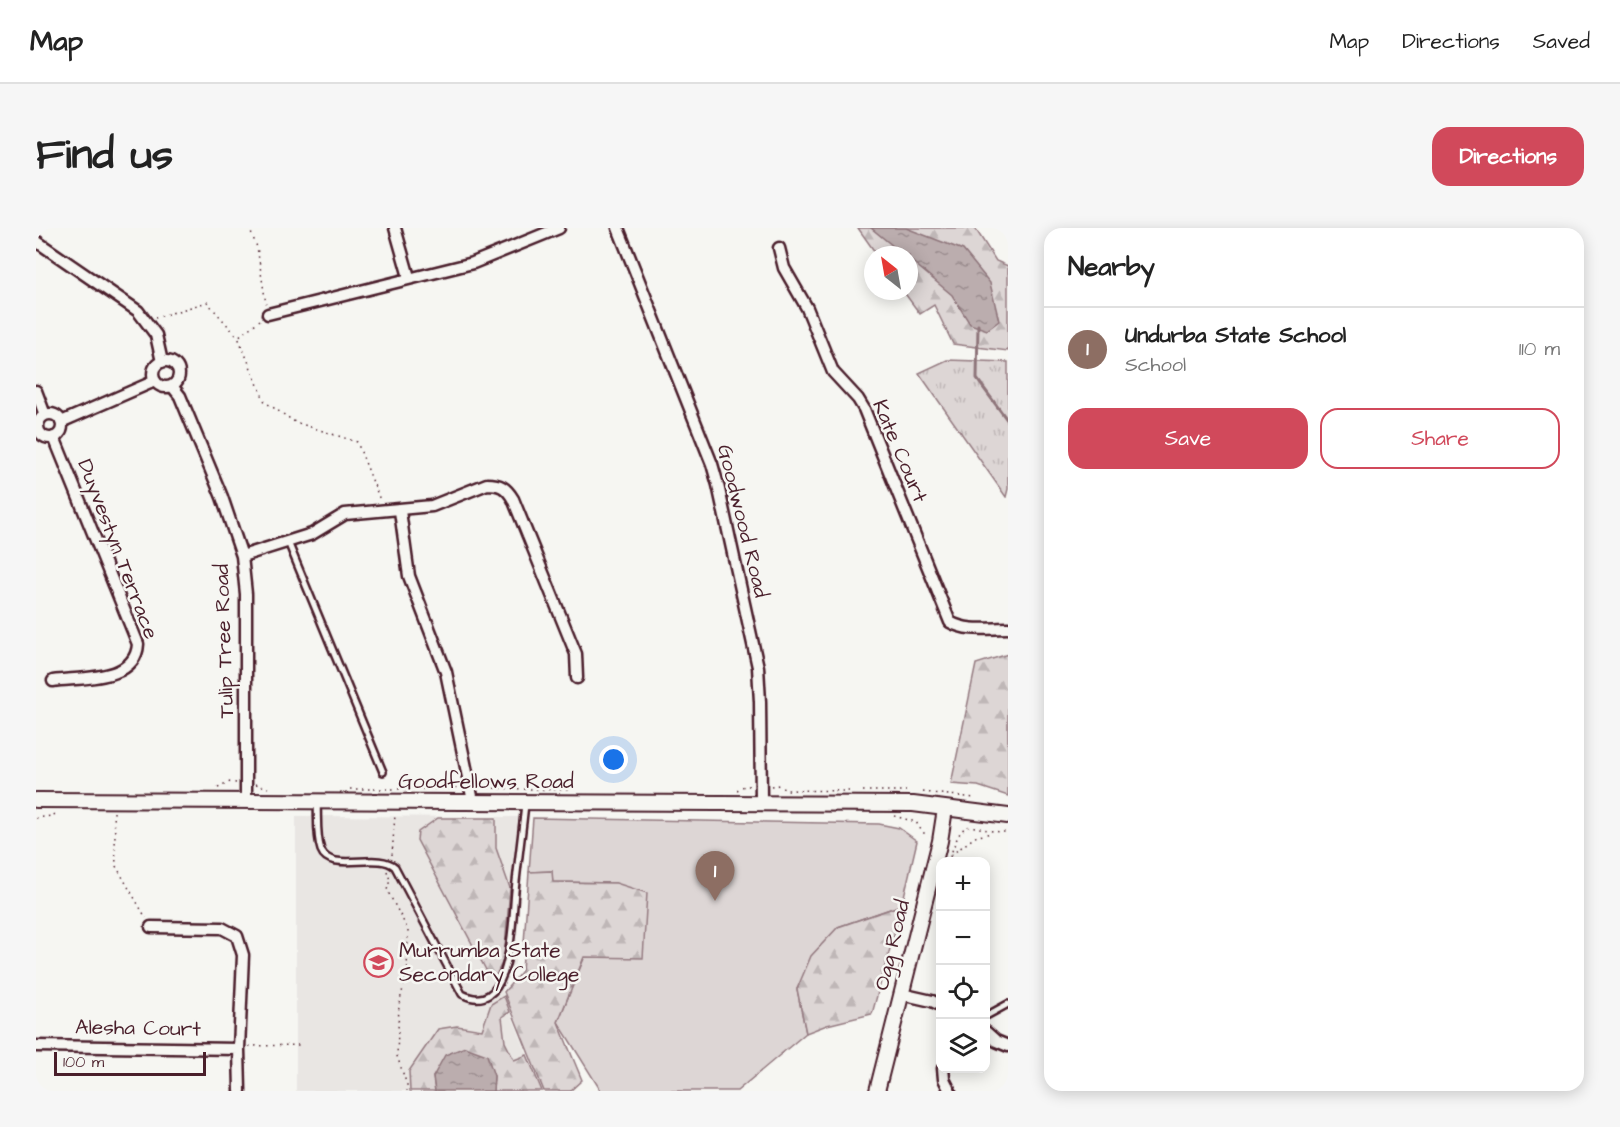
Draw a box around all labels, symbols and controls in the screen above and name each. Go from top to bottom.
text: Map [30,22,83,61]
text: Map [1329,27,1369,56]
text: Directions [1402,27,1500,56]
text: Saved [1533,27,1590,56]
text: Find us [36,127,173,185]
button: Directions [1432,127,1584,186]
north arrow [864,246,918,300]
text: Nearby [1068,249,1155,285]
text: Undurba State School [1125,320,1346,351]
text: 1 [1086,335,1089,363]
text: 110 m [1519,335,1560,363]
text: School [1125,351,1186,379]
street label: Kate Court [865,395,935,507]
button: Save [1068,408,1308,469]
button: Share [1320,408,1560,469]
street label: Goodwood Road [710,441,776,601]
street label: Duyvestyn Terrace [68,455,166,644]
street label: Tulip Tree Road [207,563,242,719]
your location [599,745,628,774]
street label: Goodfellows Road [398,767,574,796]
pin: 1 [696,852,734,901]
map controls [936,857,990,1073]
button: + [936,857,990,911]
street label: Ogg Road [867,896,919,994]
button: − [936,911,990,965]
place label: Murrumba State Secondary College [399,936,579,991]
school or university icon: Murrumba State Secondary College [362,946,394,978]
button: locate [936,965,990,1019]
street label: Alesha Court [75,1012,202,1044]
button: layers [936,1019,990,1073]
scale bar [54,1049,206,1076]
text: 100 m [63,1051,104,1073]

